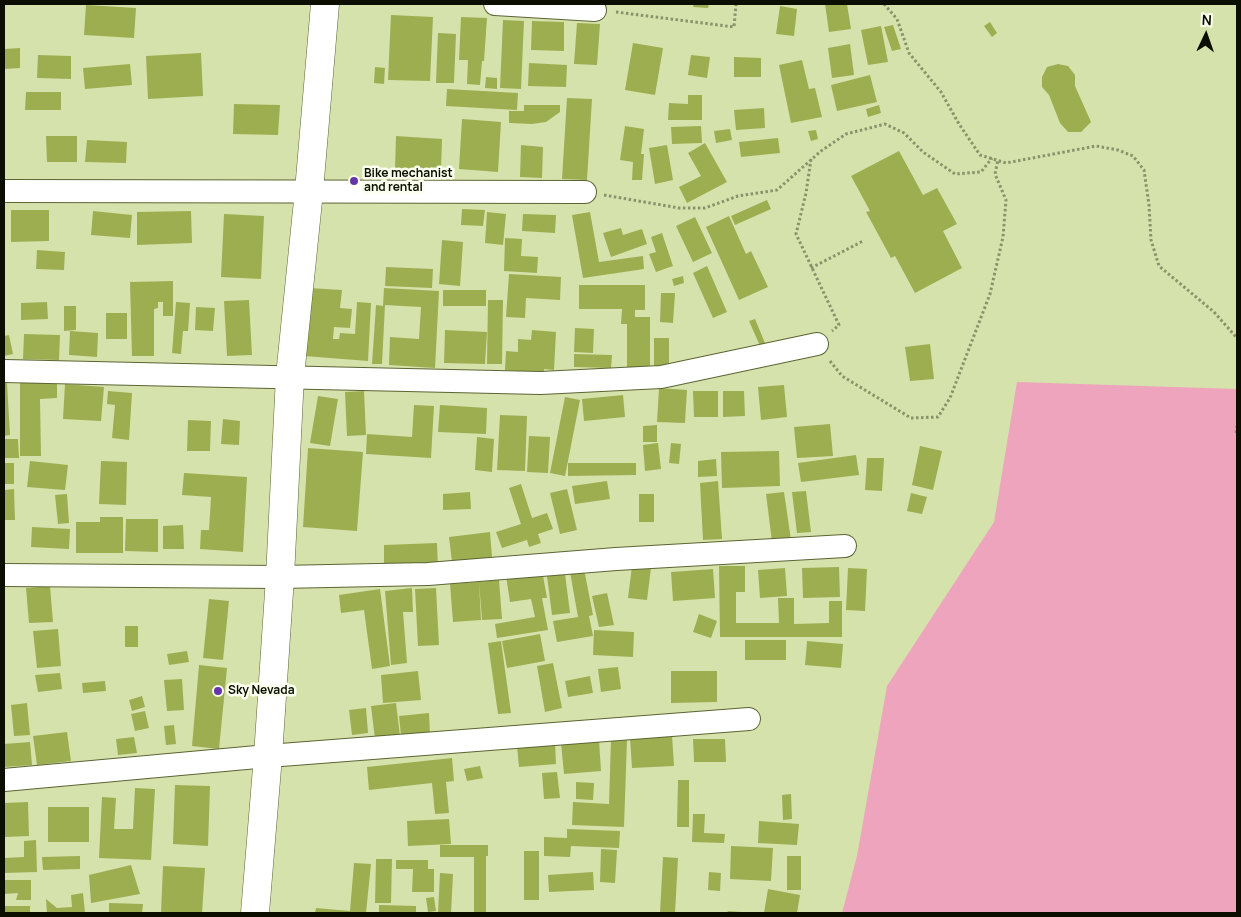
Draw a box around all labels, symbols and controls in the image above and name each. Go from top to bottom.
north arrow [1181,10,1231,60]
text: N [1201,10,1212,29]
place label: Bike mechanist and rental [364,167,453,195]
marker: Bike mechanist and rental [348,175,360,187]
place label: Sky Nevada [228,684,295,698]
marker: Sky Nevada [212,685,224,697]

